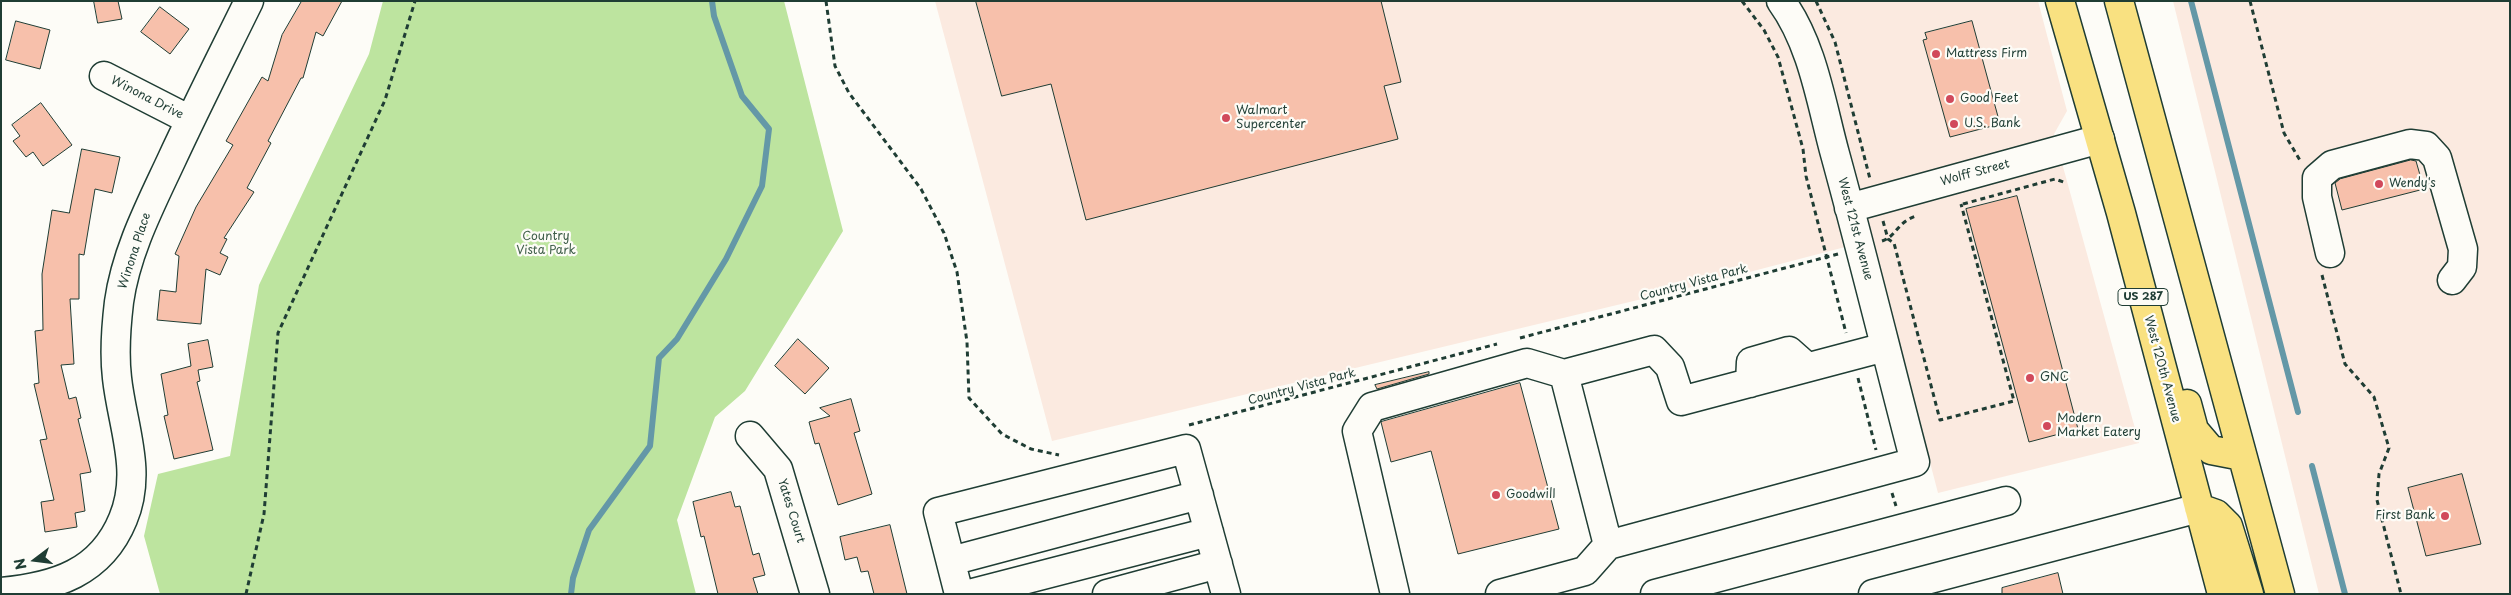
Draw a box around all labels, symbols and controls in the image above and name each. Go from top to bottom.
place label: Mattress Firm [1946,47,2027,61]
marker: Mattress Firm [1930,48,1942,60]
street label: Winona Drive [108,74,186,122]
place label: Good Feet [1960,92,2018,106]
marker: Good Feet [1944,93,1956,105]
place label: Walmart Supercenter [1236,104,1306,132]
marker: Walmart Supercenter [1220,112,1232,124]
place label: U.S. Bank [1964,117,2021,131]
marker: U.S. Bank [1948,118,1960,130]
street label: Wolff Street [1939,157,2011,189]
street label: West 121st Avenue [1834,176,1876,282]
place label: Wendy's [2389,177,2436,191]
marker: Wendy's [2373,178,2385,190]
street label: Winona Place [116,211,154,291]
park label: Country Vista Park [516,230,576,258]
street label: Country Vista Park [1639,262,1749,304]
road number: US 287 [2118,288,2168,306]
street label: West 120th Avenue [2141,314,2183,424]
street label: Country Vista Park [1247,366,1357,408]
place label: GNC [2040,371,2069,385]
marker: GNC [2024,372,2036,384]
place label: Modern Market Eatery [2057,412,2141,440]
marker: Modern Market Eatery [2041,420,2053,432]
street label: Yates Court [774,477,808,545]
place label: Goodwill [1506,488,1556,502]
marker: Goodwill [1490,489,1502,501]
place label: First Bank [2375,509,2435,523]
marker: First Bank [2439,510,2451,522]
north arrow [10,535,60,585]
text: N [8,556,32,572]

